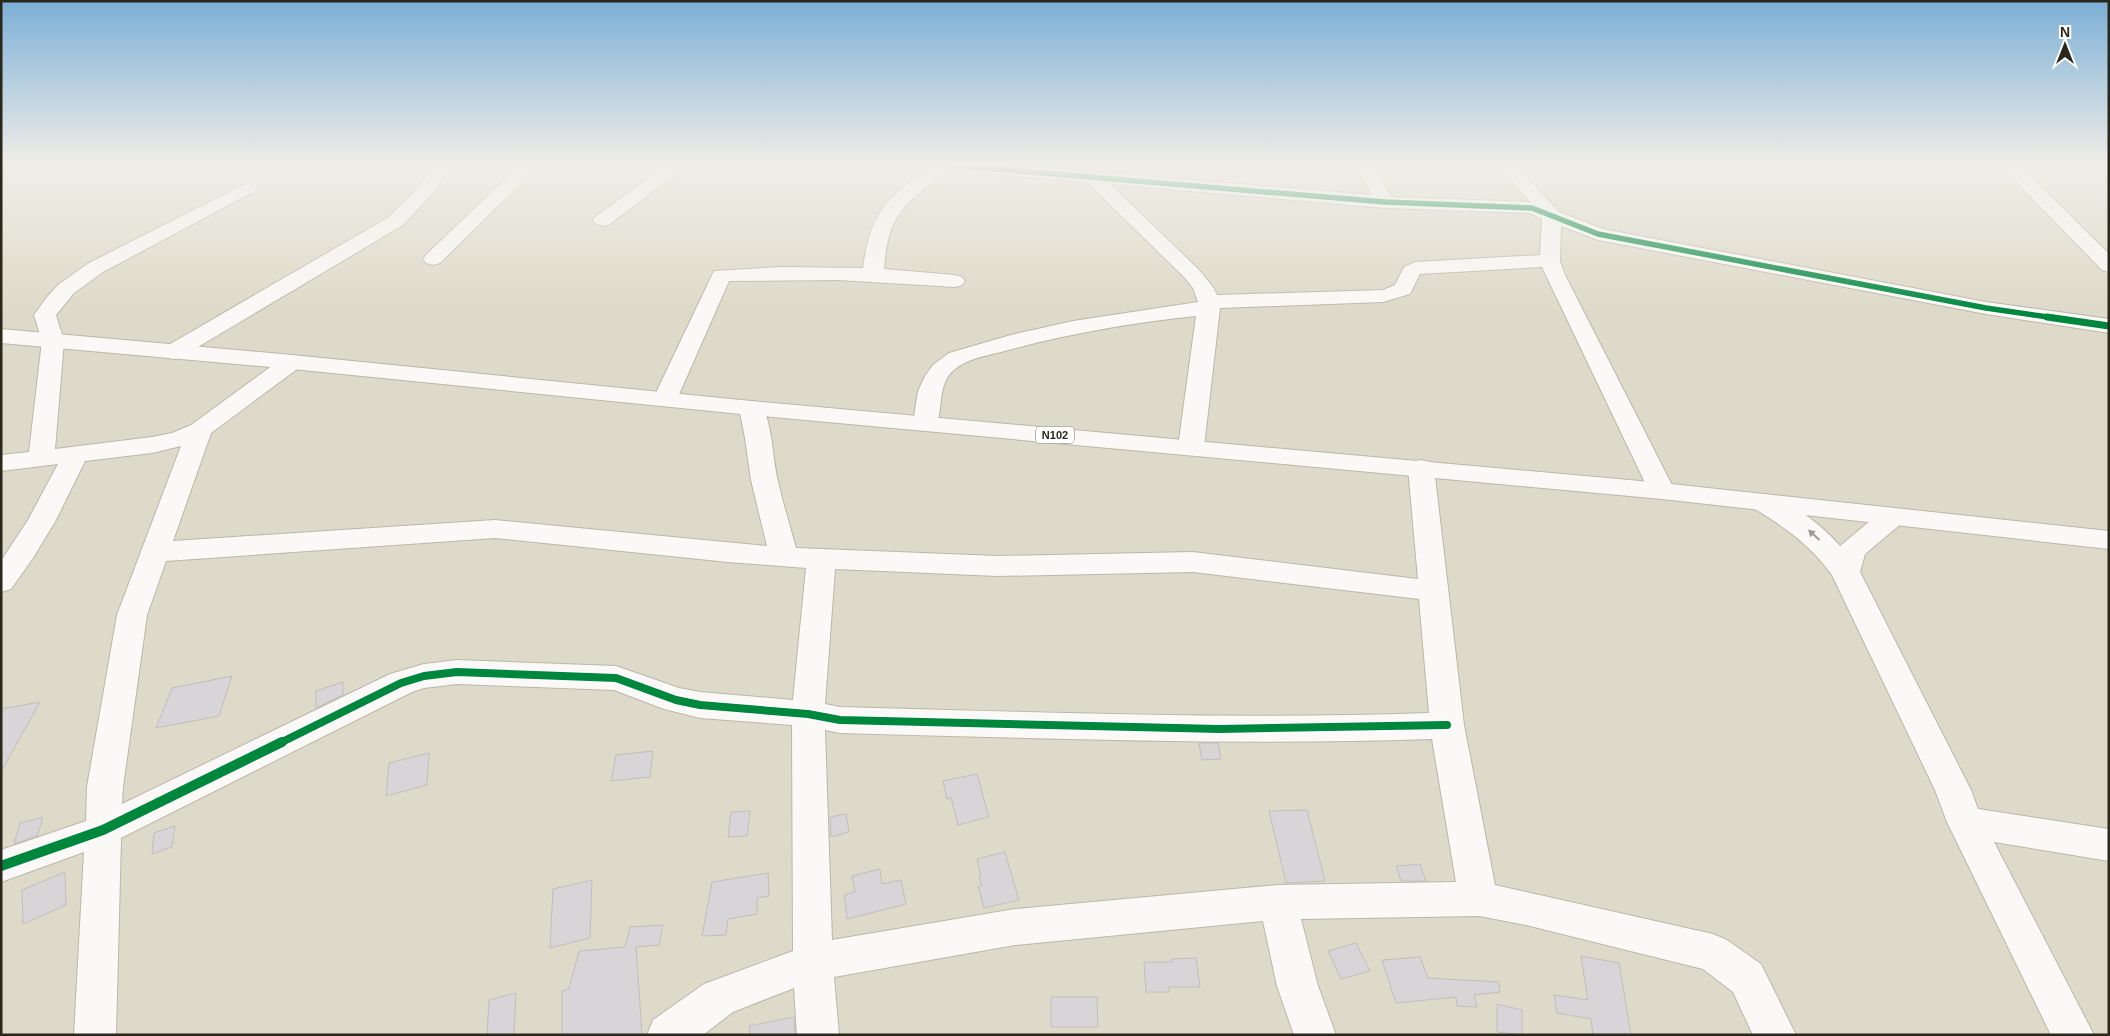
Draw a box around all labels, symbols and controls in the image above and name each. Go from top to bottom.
north arrow [2040,20,2090,70]
text: N [2060,24,2070,40]
road number: N102 [1036,426,1074,444]
one-way arrow [1807,529,1820,540]

